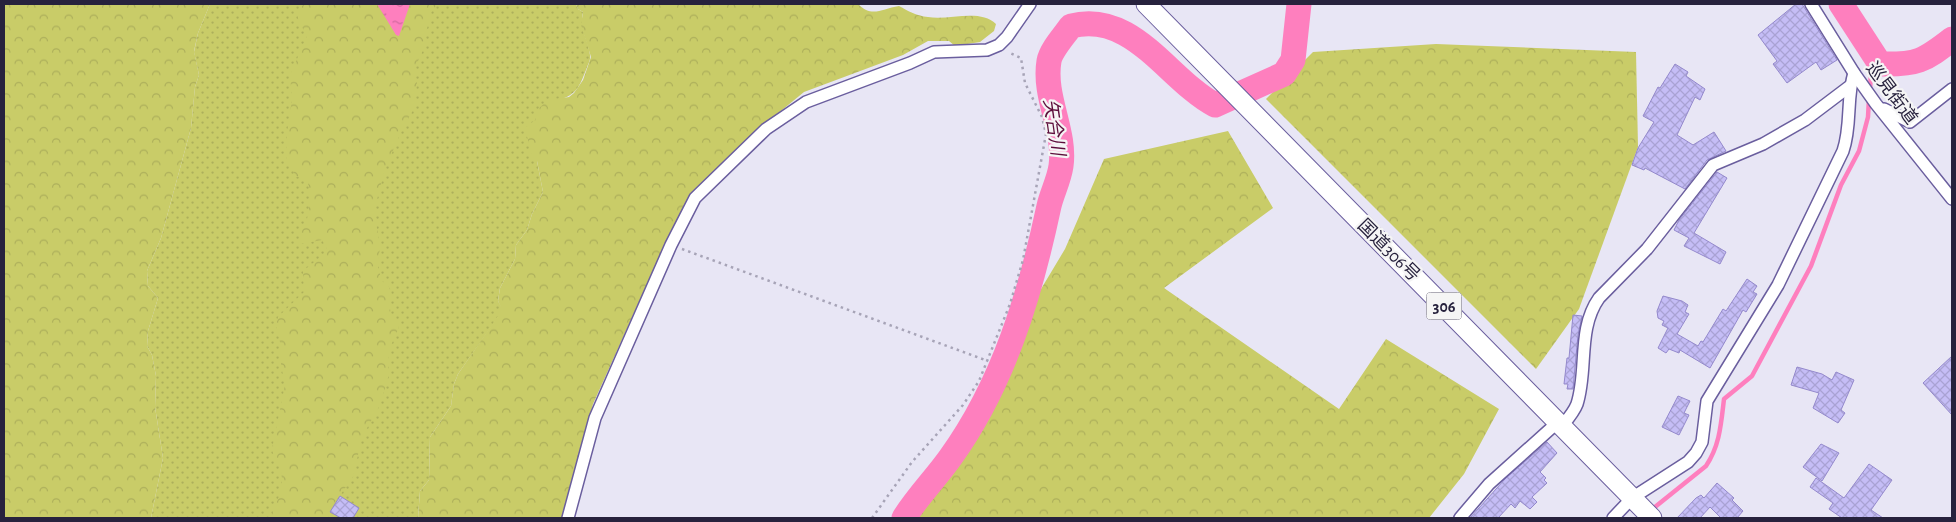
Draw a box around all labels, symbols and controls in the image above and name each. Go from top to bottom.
street label: 巡見街道 [1862,58,1922,128]
water label: 矢合川 [1040,97,1069,159]
street label: 国道306号 [1354,215,1424,285]
road number: 306 [1426,292,1462,320]

